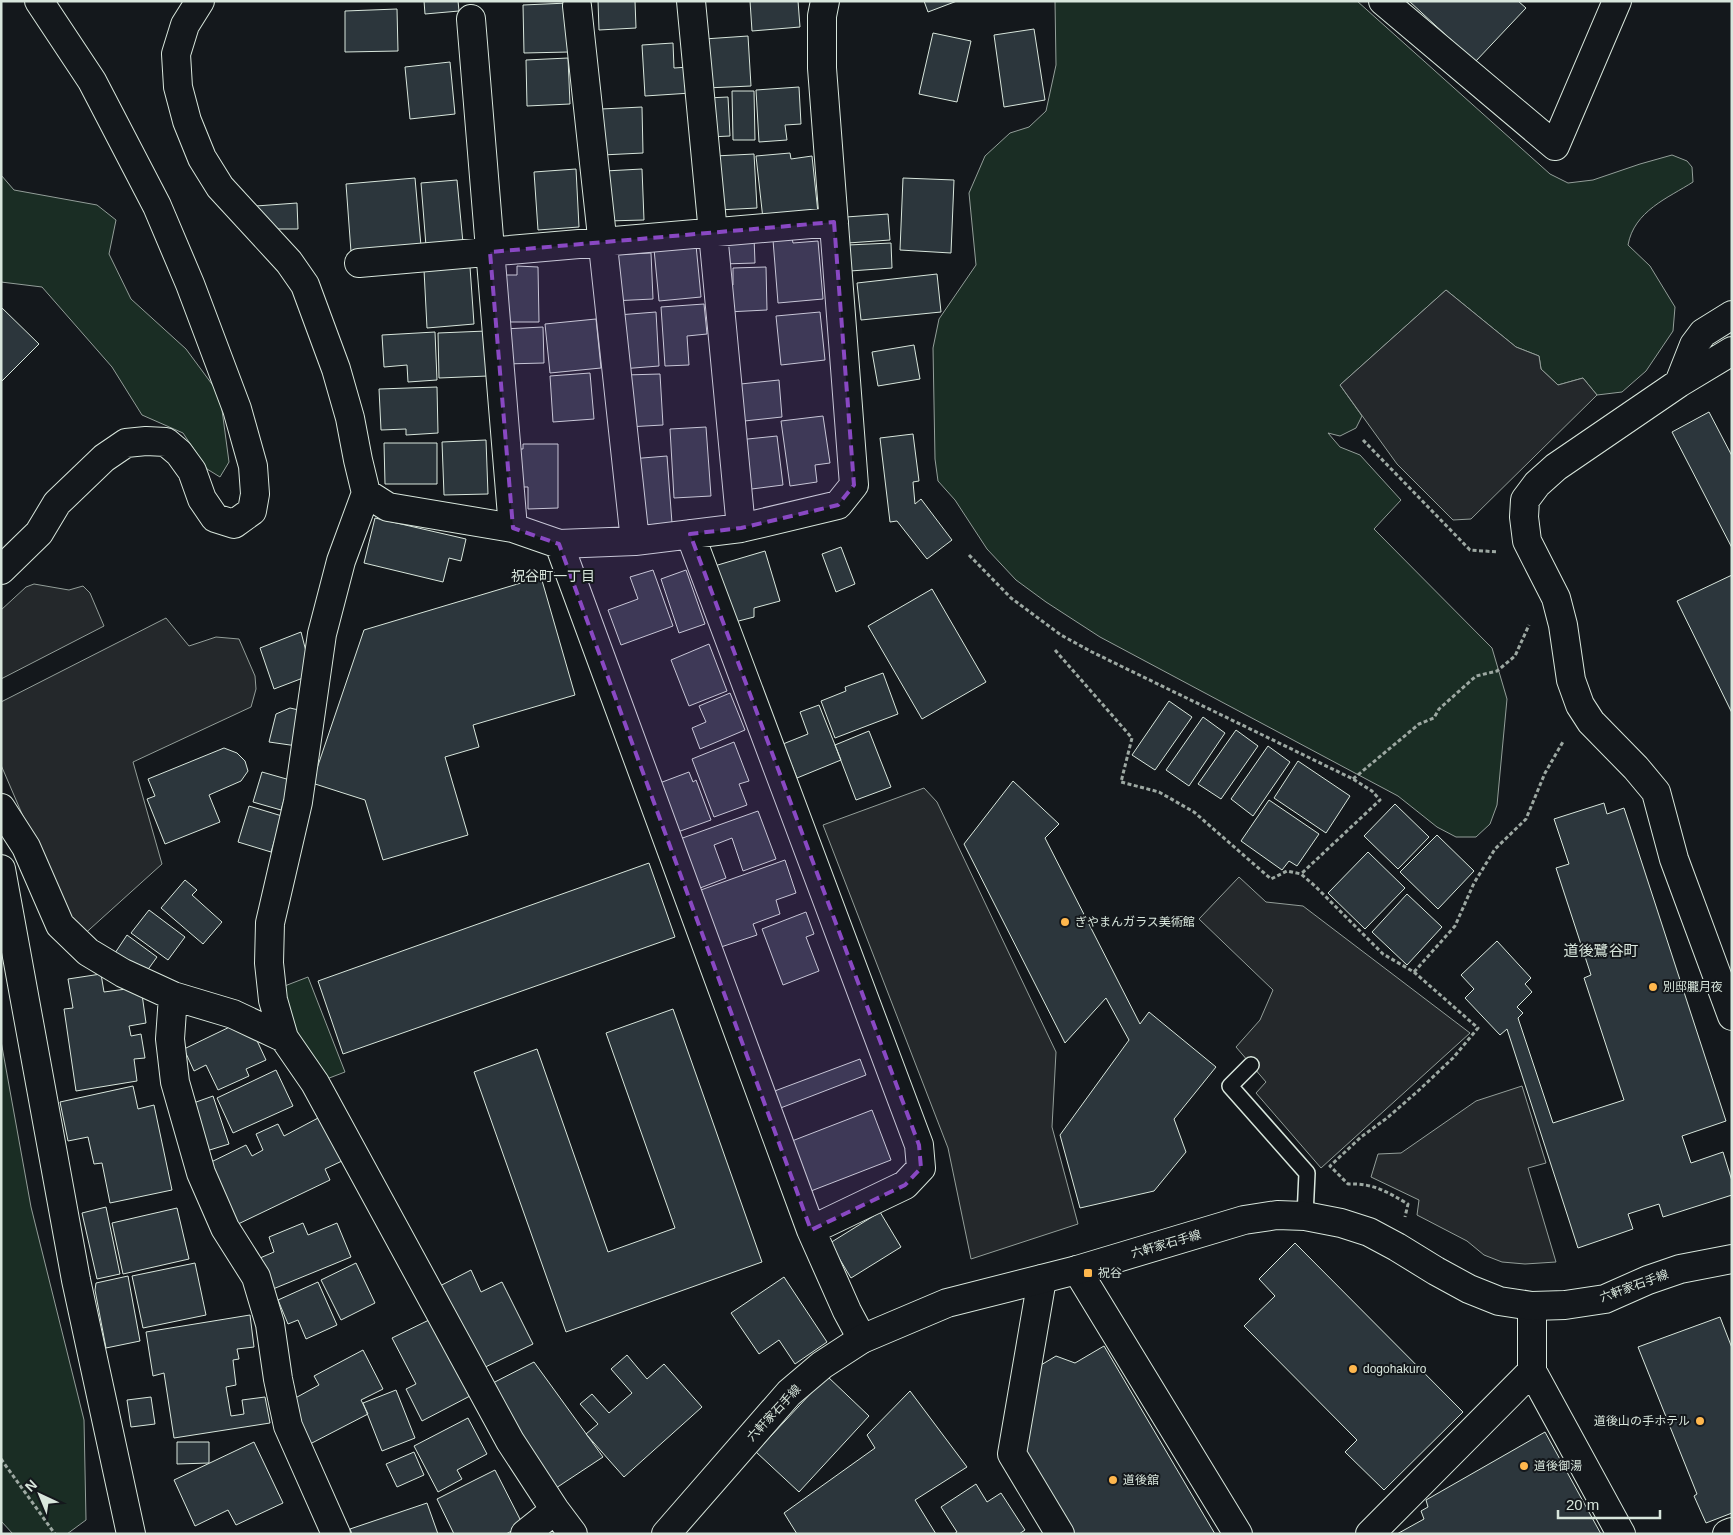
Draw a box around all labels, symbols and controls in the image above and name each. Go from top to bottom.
district label: 祝谷町一丁目 [511,568,595,584]
place label: ぎやまんガラス美術館 [1075,915,1195,929]
marker: ぎやまんガラス美術館 [1059,916,1071,928]
district label: 道後鷺谷町 [1563,942,1639,959]
place label: 別邸朧月夜 [1663,980,1723,994]
marker: 別邸朧月夜 [1647,981,1659,993]
street label: 六軒家石手線 [1129,1227,1203,1261]
place label: 祝谷 [1098,1266,1122,1280]
marker: 祝谷 [1082,1267,1094,1279]
street label: 六軒家石手線 [1598,1267,1670,1305]
place label: dogohakuro [1363,1362,1427,1376]
marker: dogohakuro [1347,1363,1359,1375]
street label: 六軒家石手線 [744,1382,804,1444]
place label: 道後山の手ホテル [1594,1414,1690,1428]
marker: 道後山の手ホテル [1694,1415,1706,1427]
place label: 道後御湯 [1534,1459,1582,1473]
marker: 道後御湯 [1518,1460,1530,1472]
north arrow [15,1470,65,1520]
place label: 道後舘 [1123,1473,1159,1487]
marker: 道後舘 [1107,1474,1119,1486]
text: N [22,1476,40,1495]
scale bar [1558,1488,1660,1520]
text: 20 m [1566,1496,1599,1513]

